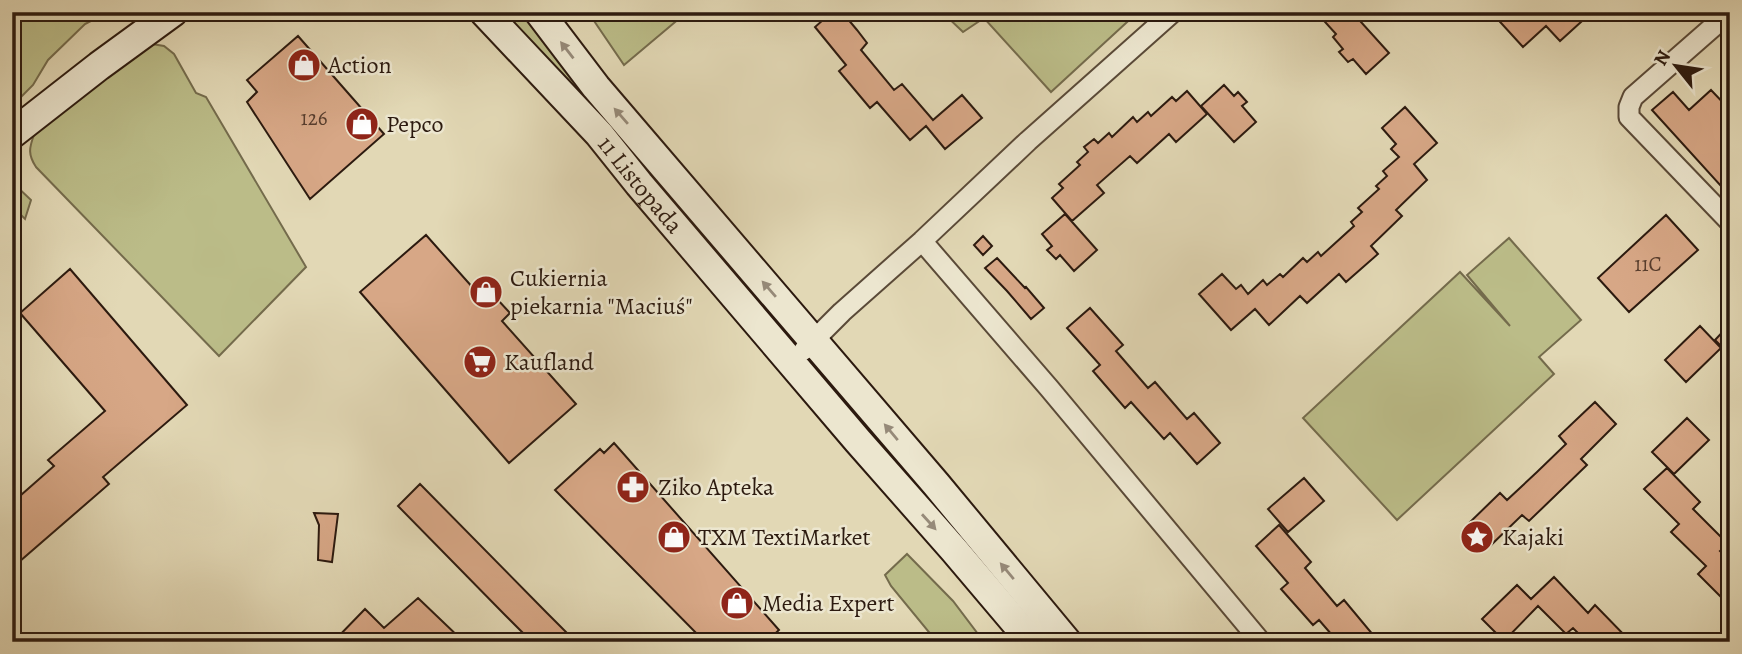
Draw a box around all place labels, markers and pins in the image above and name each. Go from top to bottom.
shop icon: Action [285,46,323,84]
place label: Action [327,49,392,81]
shop icon: Pepco [343,105,381,143]
place label: Pepco [386,108,443,140]
place label: Cukiernia piekarnia "Maciuś" [510,262,693,322]
shop icon: Cukiernia piekarnia "Maciuś" [467,273,505,311]
supermarket icon: Kaufland [461,343,499,381]
place label: Kaufland [504,346,594,378]
pharmacy icon: Ziko Apteka [614,468,652,506]
place label: Ziko Apteka [658,471,775,503]
shop icon: TXM TextiMarket [655,518,693,556]
place icon: Kajaki [1458,518,1496,556]
place label: TXM TextiMarket [698,521,871,553]
place label: Kajaki [1502,521,1564,553]
shop icon: Media Expert [718,584,756,622]
place label: Media Expert [762,587,894,619]

